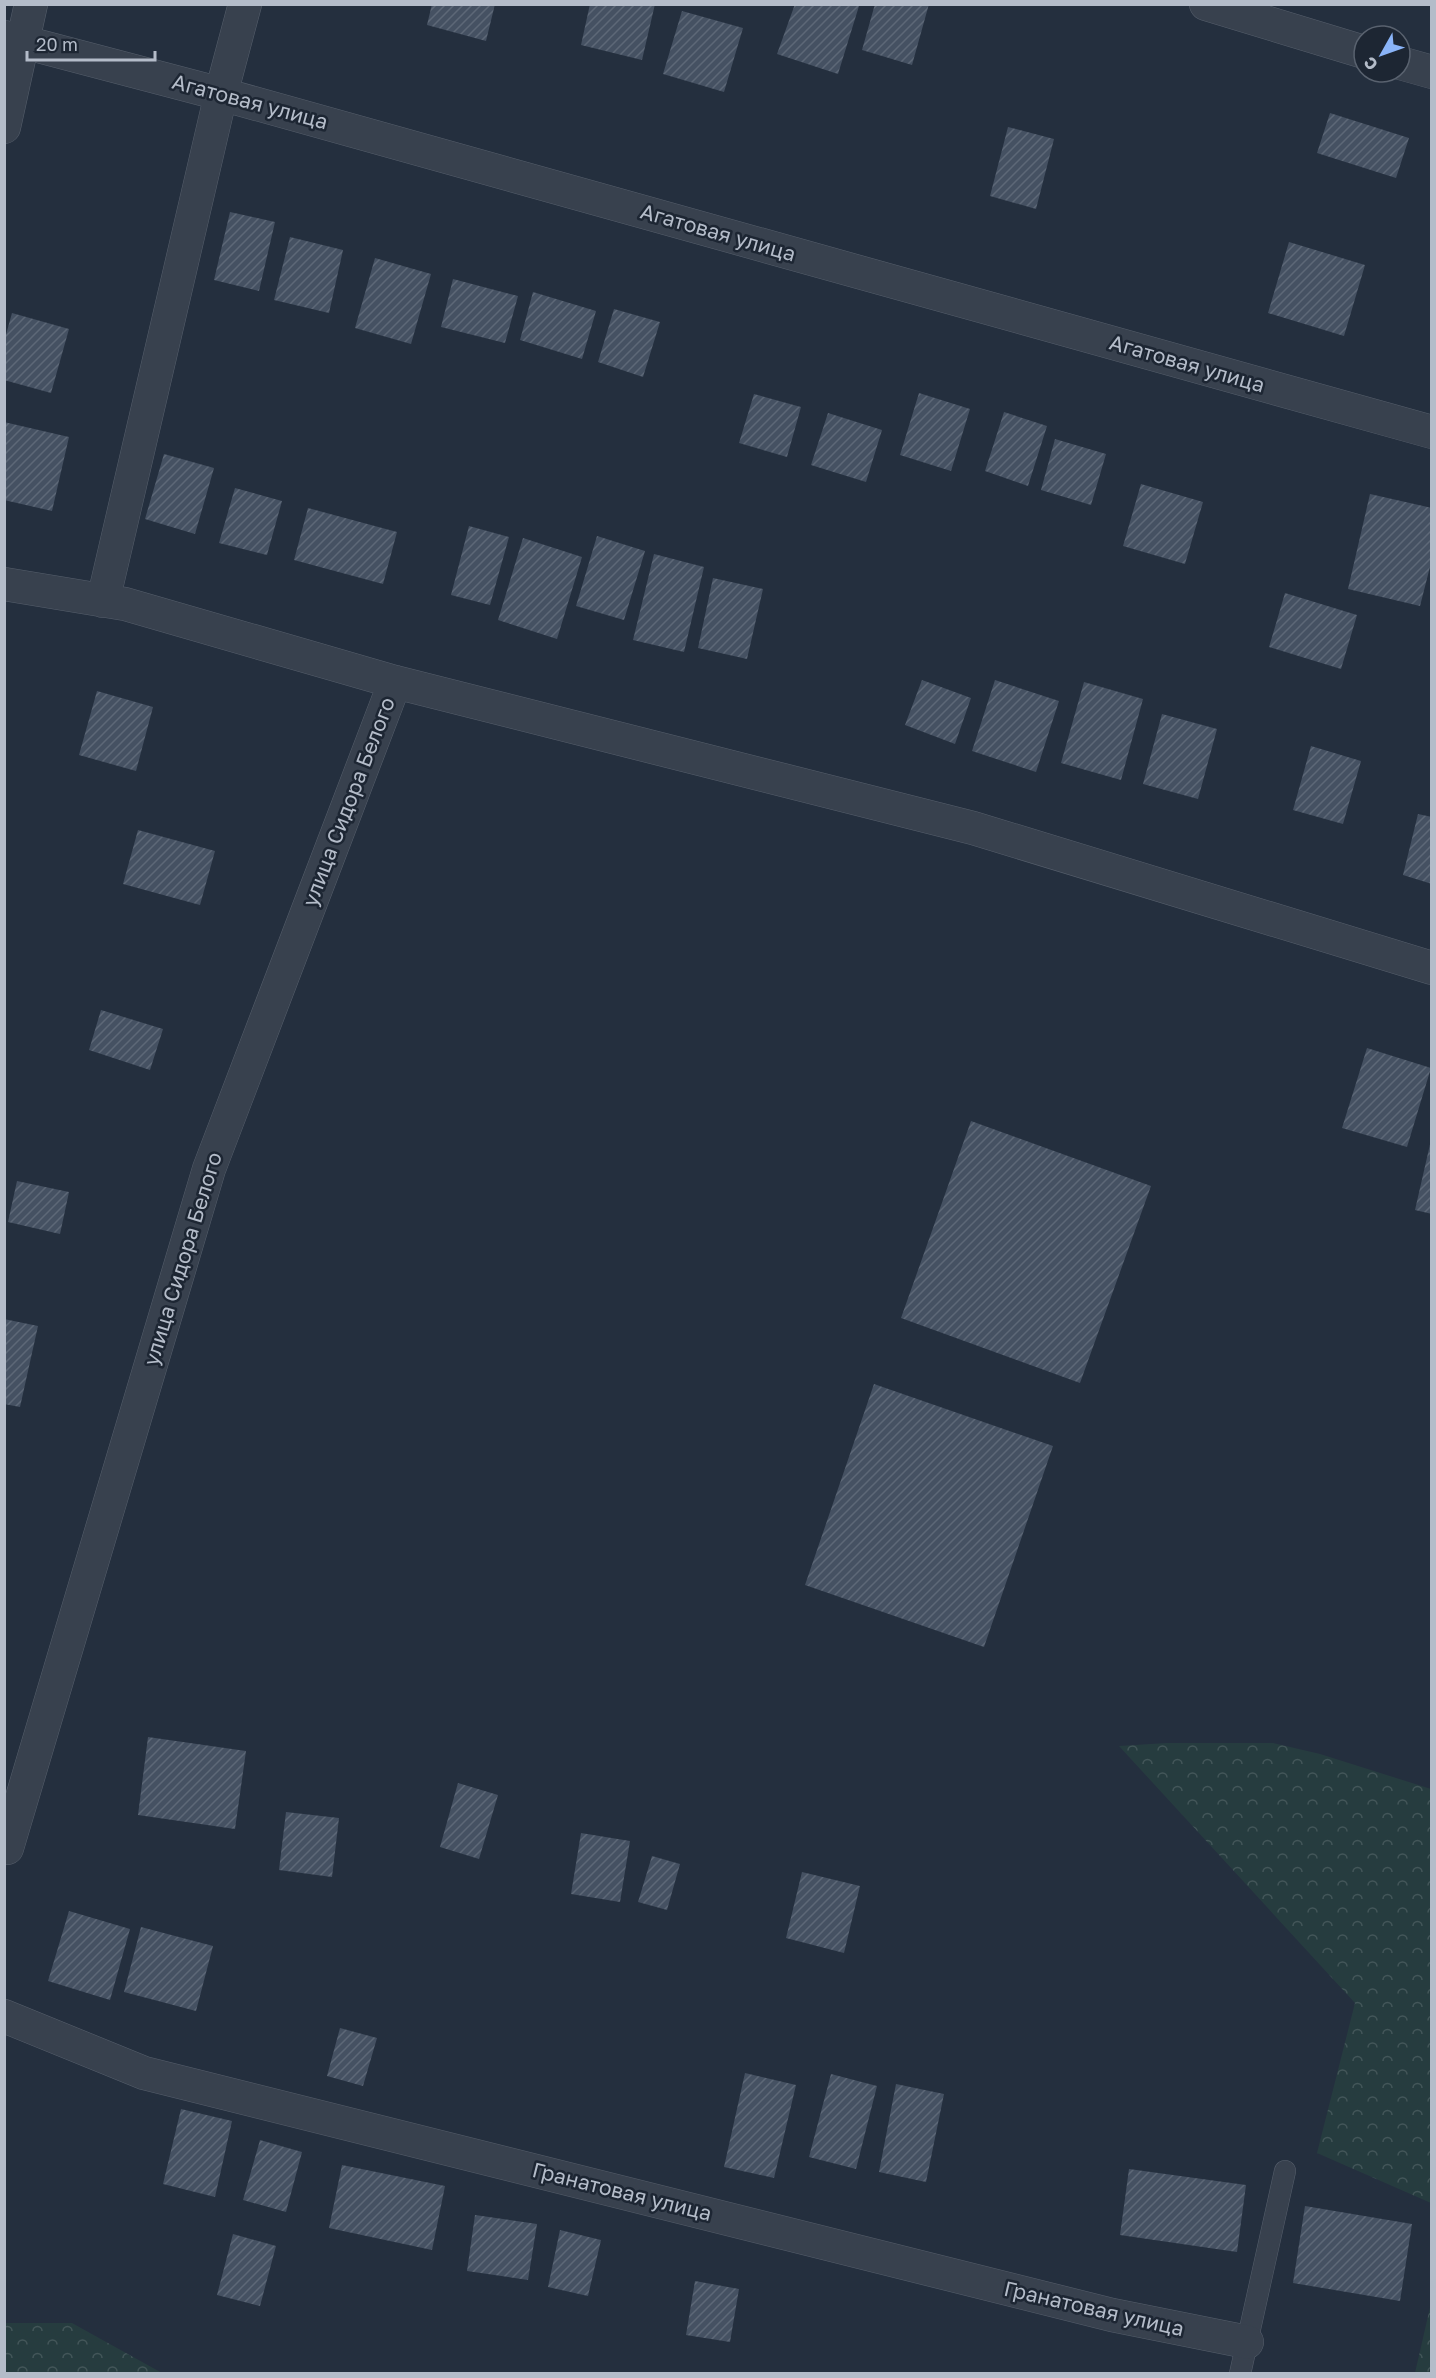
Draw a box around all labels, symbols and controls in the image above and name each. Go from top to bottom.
scale bar [27,24,154,62]
north arrow [1352,24,1412,84]
text: 20 m [36,33,78,55]
text: С [1359,53,1382,74]
street label: Агатовая улица [170,68,331,134]
street label: Агатовая улица [638,197,799,267]
street label: Агатовая улица [1107,328,1268,398]
street label: улица Сидора Белого [296,693,400,910]
street label: улица Сидора Белого [137,1149,227,1369]
street label: Гранатовая улица [530,2156,715,2226]
street label: Гранатовая улица [1002,2275,1187,2341]

